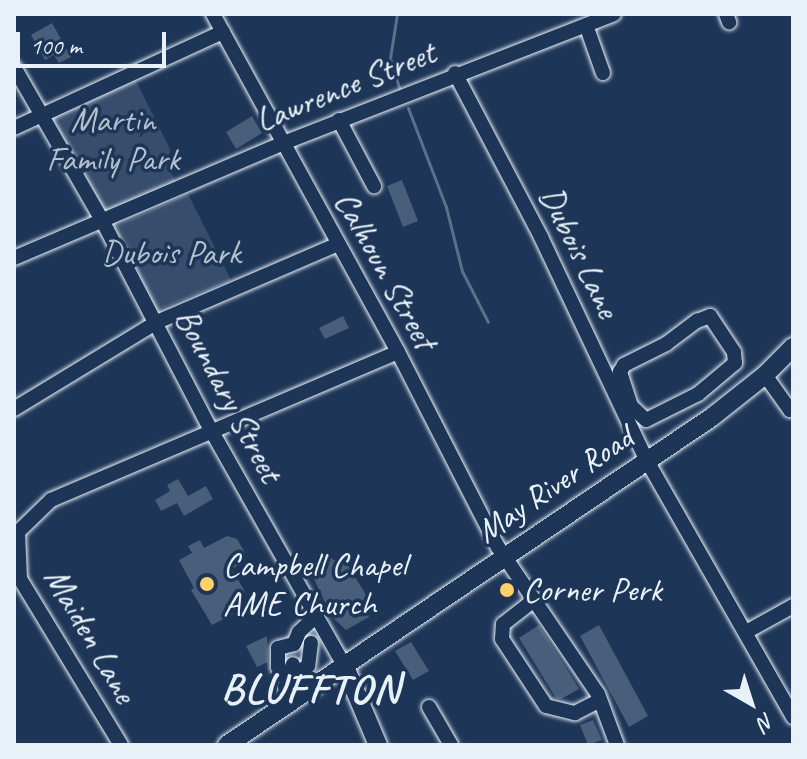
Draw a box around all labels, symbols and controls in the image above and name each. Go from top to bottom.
scale bar [20,16,170,66]
text: 100 m [30,31,82,61]
street label: Lawrence Street [249,31,441,141]
park label: Martin Family Park [46,99,180,178]
street label: Dubois Lane [531,180,629,324]
street label: Calhoun Street [326,184,446,356]
park label: Dubois Park [102,233,240,273]
street label: Boundary Street [166,301,292,489]
street label: May River Road [467,416,641,552]
place label: Campbell Chapel AME Church [223,544,408,624]
street label: Maiden Lane [36,560,146,710]
place label: Corner Perk [523,570,661,610]
marker: Campbell Chapel AME Church [198,575,216,593]
marker: Corner Perk [498,581,516,599]
north arrow [711,663,791,743]
district label: BLUFFTON [222,664,400,714]
text: N [752,706,780,737]

